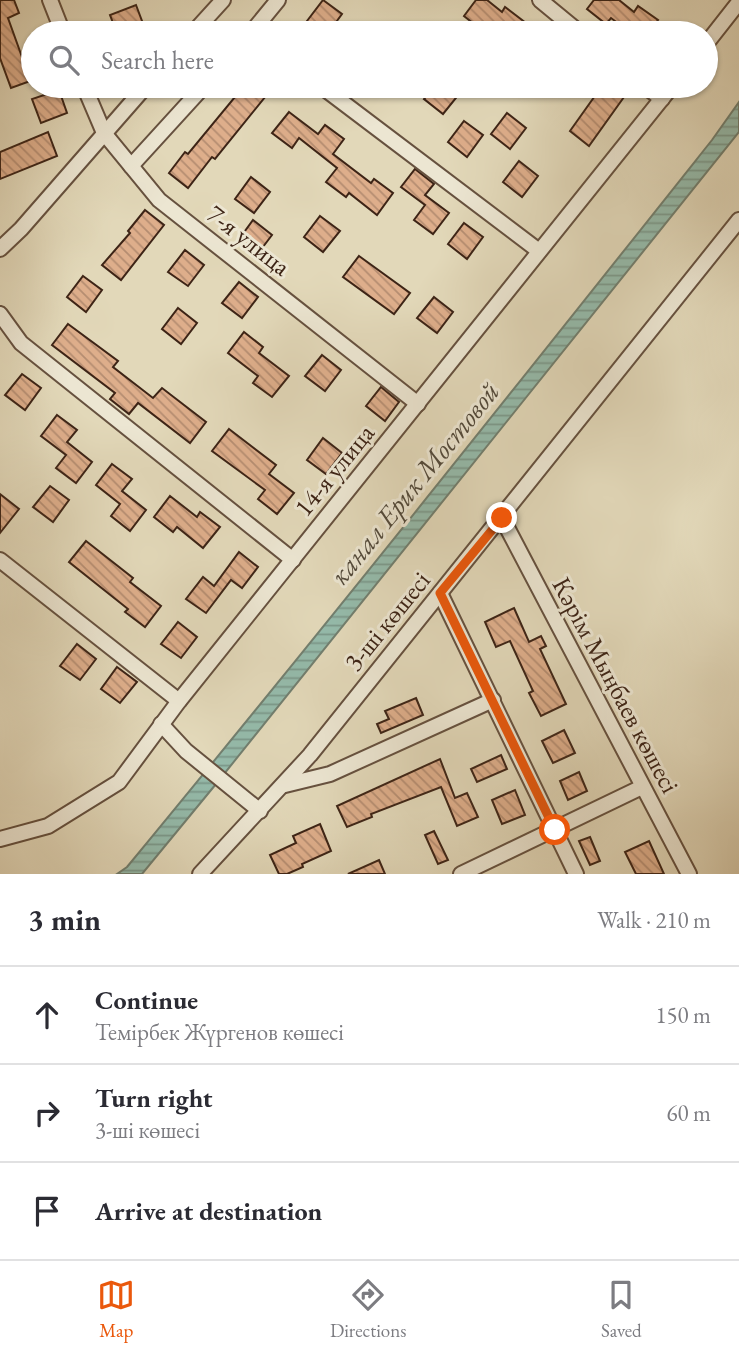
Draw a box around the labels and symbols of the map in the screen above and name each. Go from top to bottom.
street label: 7-я улица [200,197,298,284]
water label: канал Ерик Мостовой [321,374,507,592]
street label: 14-я улица [286,416,382,523]
route end [486,502,517,533]
street label: 3-ші көшесі [336,564,438,678]
street label: Кәрім Мыңбаев көшесі [545,571,687,799]
route start [539,814,570,845]

